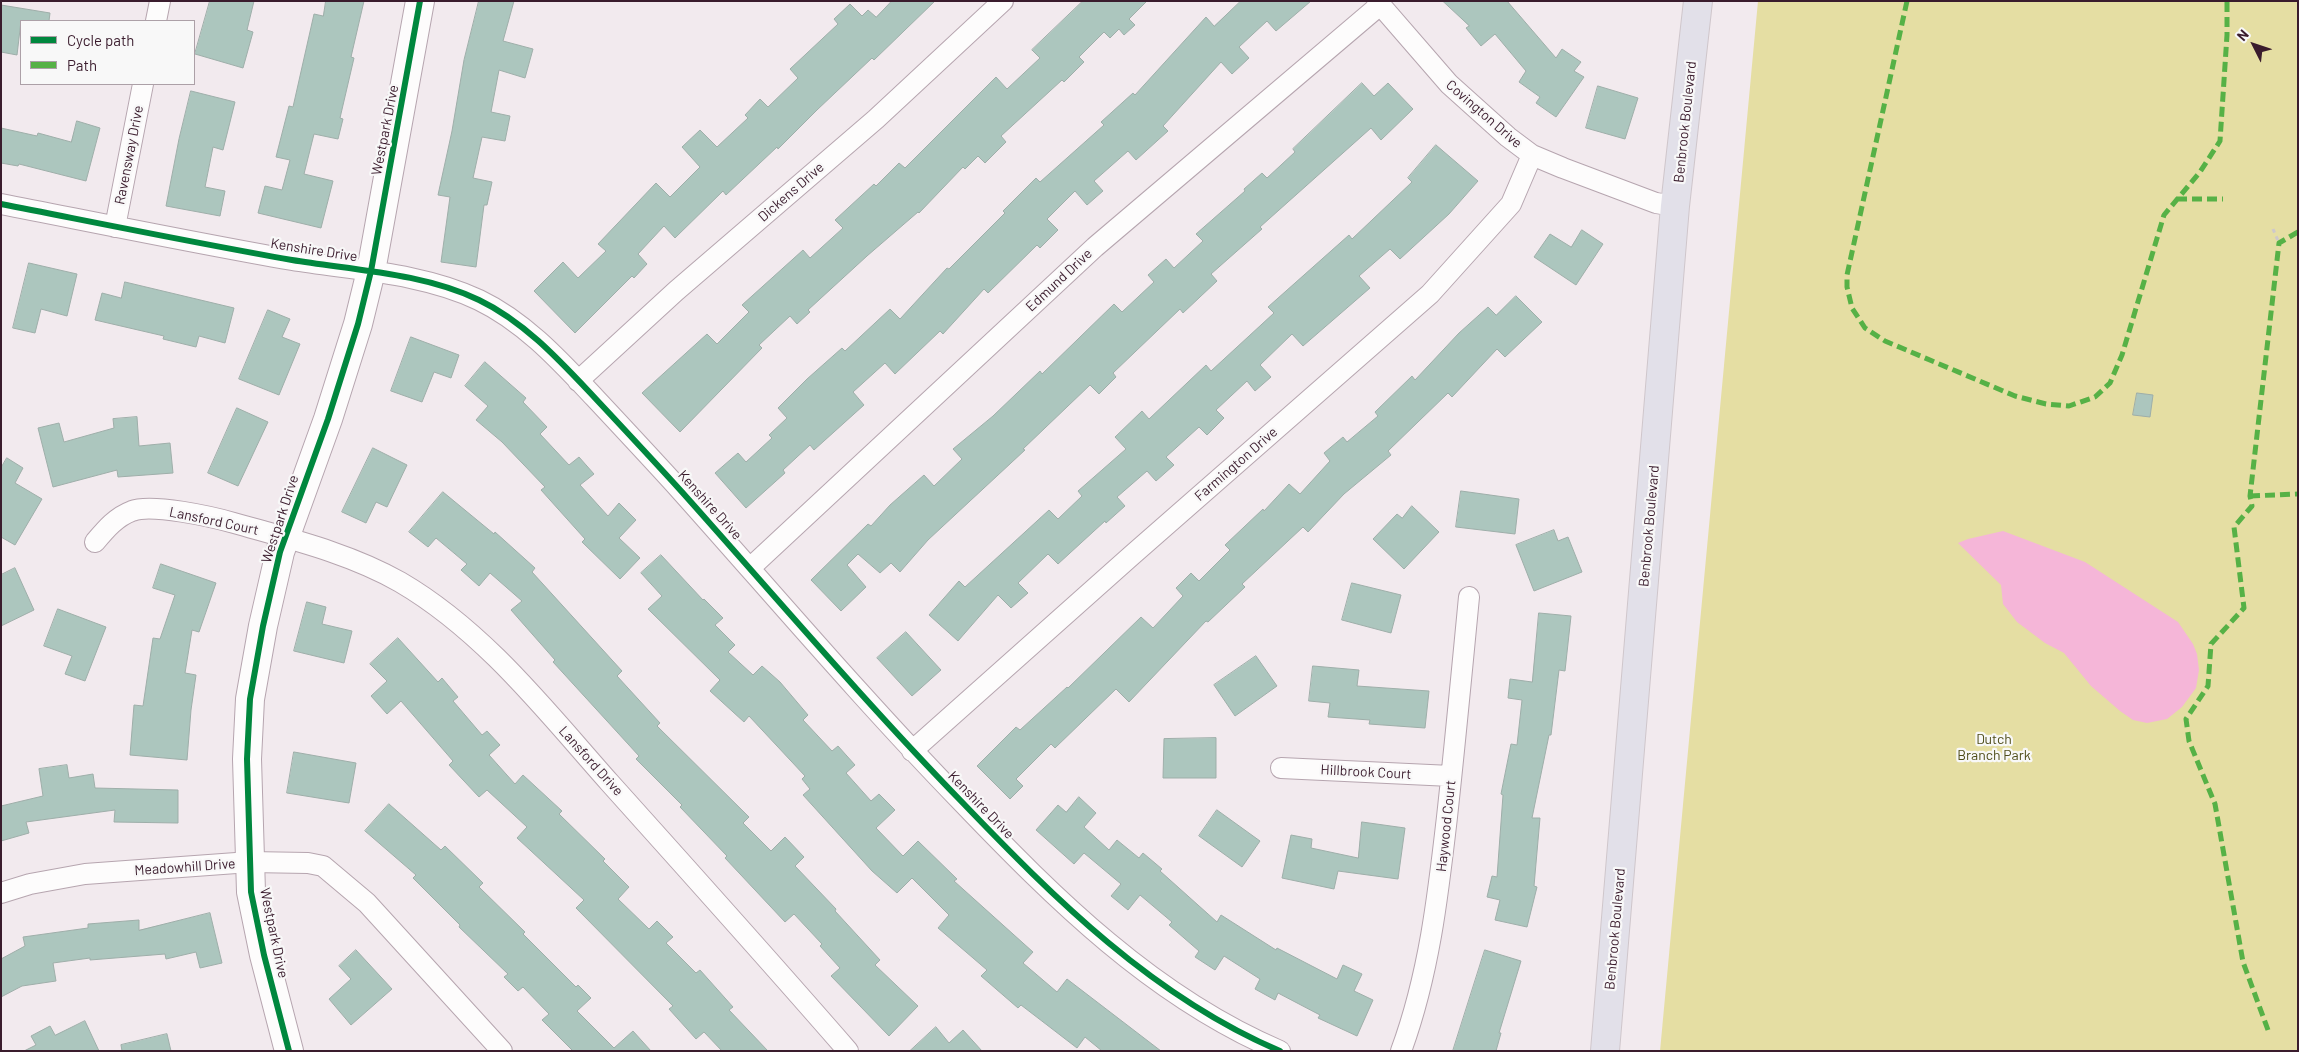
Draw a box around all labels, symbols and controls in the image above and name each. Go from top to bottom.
legend [20,20,195,85]
north arrow [2229,20,2279,70]
text: N [2233,26,2252,44]
text: Cycle path [67,31,134,49]
text: Path [67,56,97,74]
street label: Benbrook Boulevard [1670,60,1700,184]
street label: Covington Drive [1443,76,1525,152]
street label: Westpark Drive [368,83,402,177]
street label: Ravensway Drive [111,104,147,206]
street label: Dickens Drive [755,159,827,225]
street label: Kenshire Drive [269,235,359,265]
street label: Edmund Drive [1022,245,1096,315]
street label: Farmington Drive [1191,424,1281,504]
street label: Benbrook Boulevard [1635,464,1663,588]
street label: Kenshire Drive [674,467,746,543]
street label: Westpark Drive [258,473,302,565]
street label: Lansford Court [168,503,260,539]
street label: Lansford Drive [555,723,627,799]
park label: Dutch Branch Park [1957,731,2031,764]
street label: Hillbrook Court [1320,761,1412,783]
street label: Kenshire Drive [945,768,1017,842]
street label: Haywood Court [1433,779,1459,873]
street label: Meadowhill Drive [134,855,236,879]
street label: Benbrook Boulevard [1601,867,1629,991]
street label: Westpark Drive [256,886,292,980]

